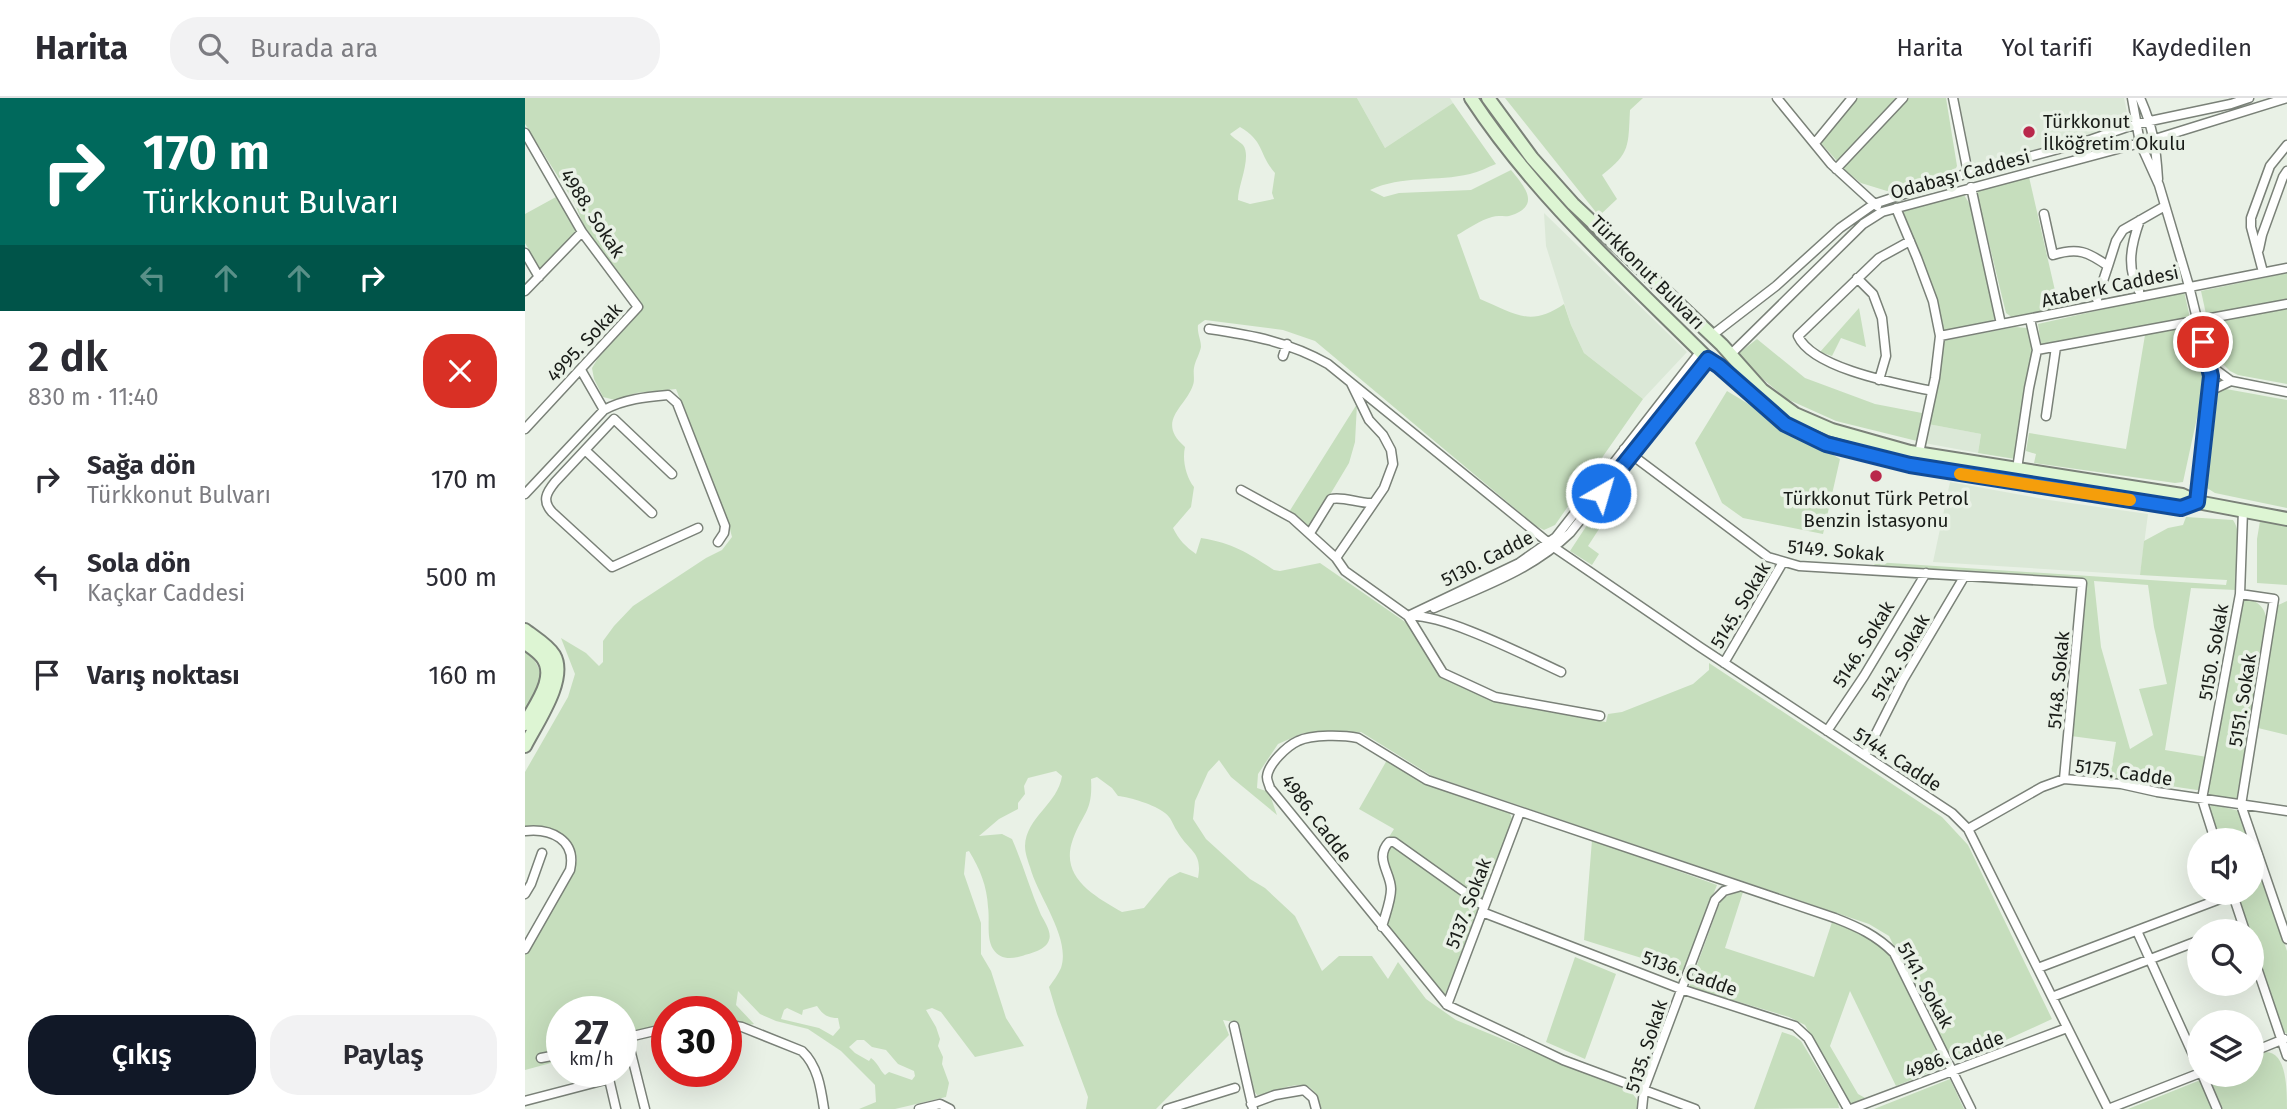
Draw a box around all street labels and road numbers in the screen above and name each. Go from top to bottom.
street label: Odabaşı Caddesi [1888,145,2032,204]
street label: 4988. Sokak [555,165,630,262]
street label: Türkkonut Bulvarı [1586,210,1710,334]
street label: Ataberk Caddesi [2039,261,2181,312]
street label: 4995. Sokak [542,298,627,387]
street label: 5130. Cadde [1437,525,1537,591]
street label: 5149. Sokak [1787,535,1886,566]
street label: 5145. Sokak [1706,558,1775,653]
street label: 5146. Sokak [1828,597,1899,692]
street label: 5150. Sokak [2194,602,2233,702]
street label: 5142. Sokak [1866,609,1935,705]
street label: 5148. Sokak [2043,630,2074,730]
street label: 5151. Sokak [2224,652,2261,748]
street label: 5144. Cadde [1849,722,1946,796]
street label: 5175. Cadde [2074,754,2174,791]
street label: 4986. Cadde [1276,770,1357,867]
street label: 5137. Sokak [1441,854,1496,952]
street label: 5141. Sokak [1893,938,1959,1032]
street label: 5136. Cadde [1639,946,1741,1001]
street label: 5135. Sokak [1621,997,1672,1096]
street label: 4986. Cadde [1901,1026,2007,1083]

